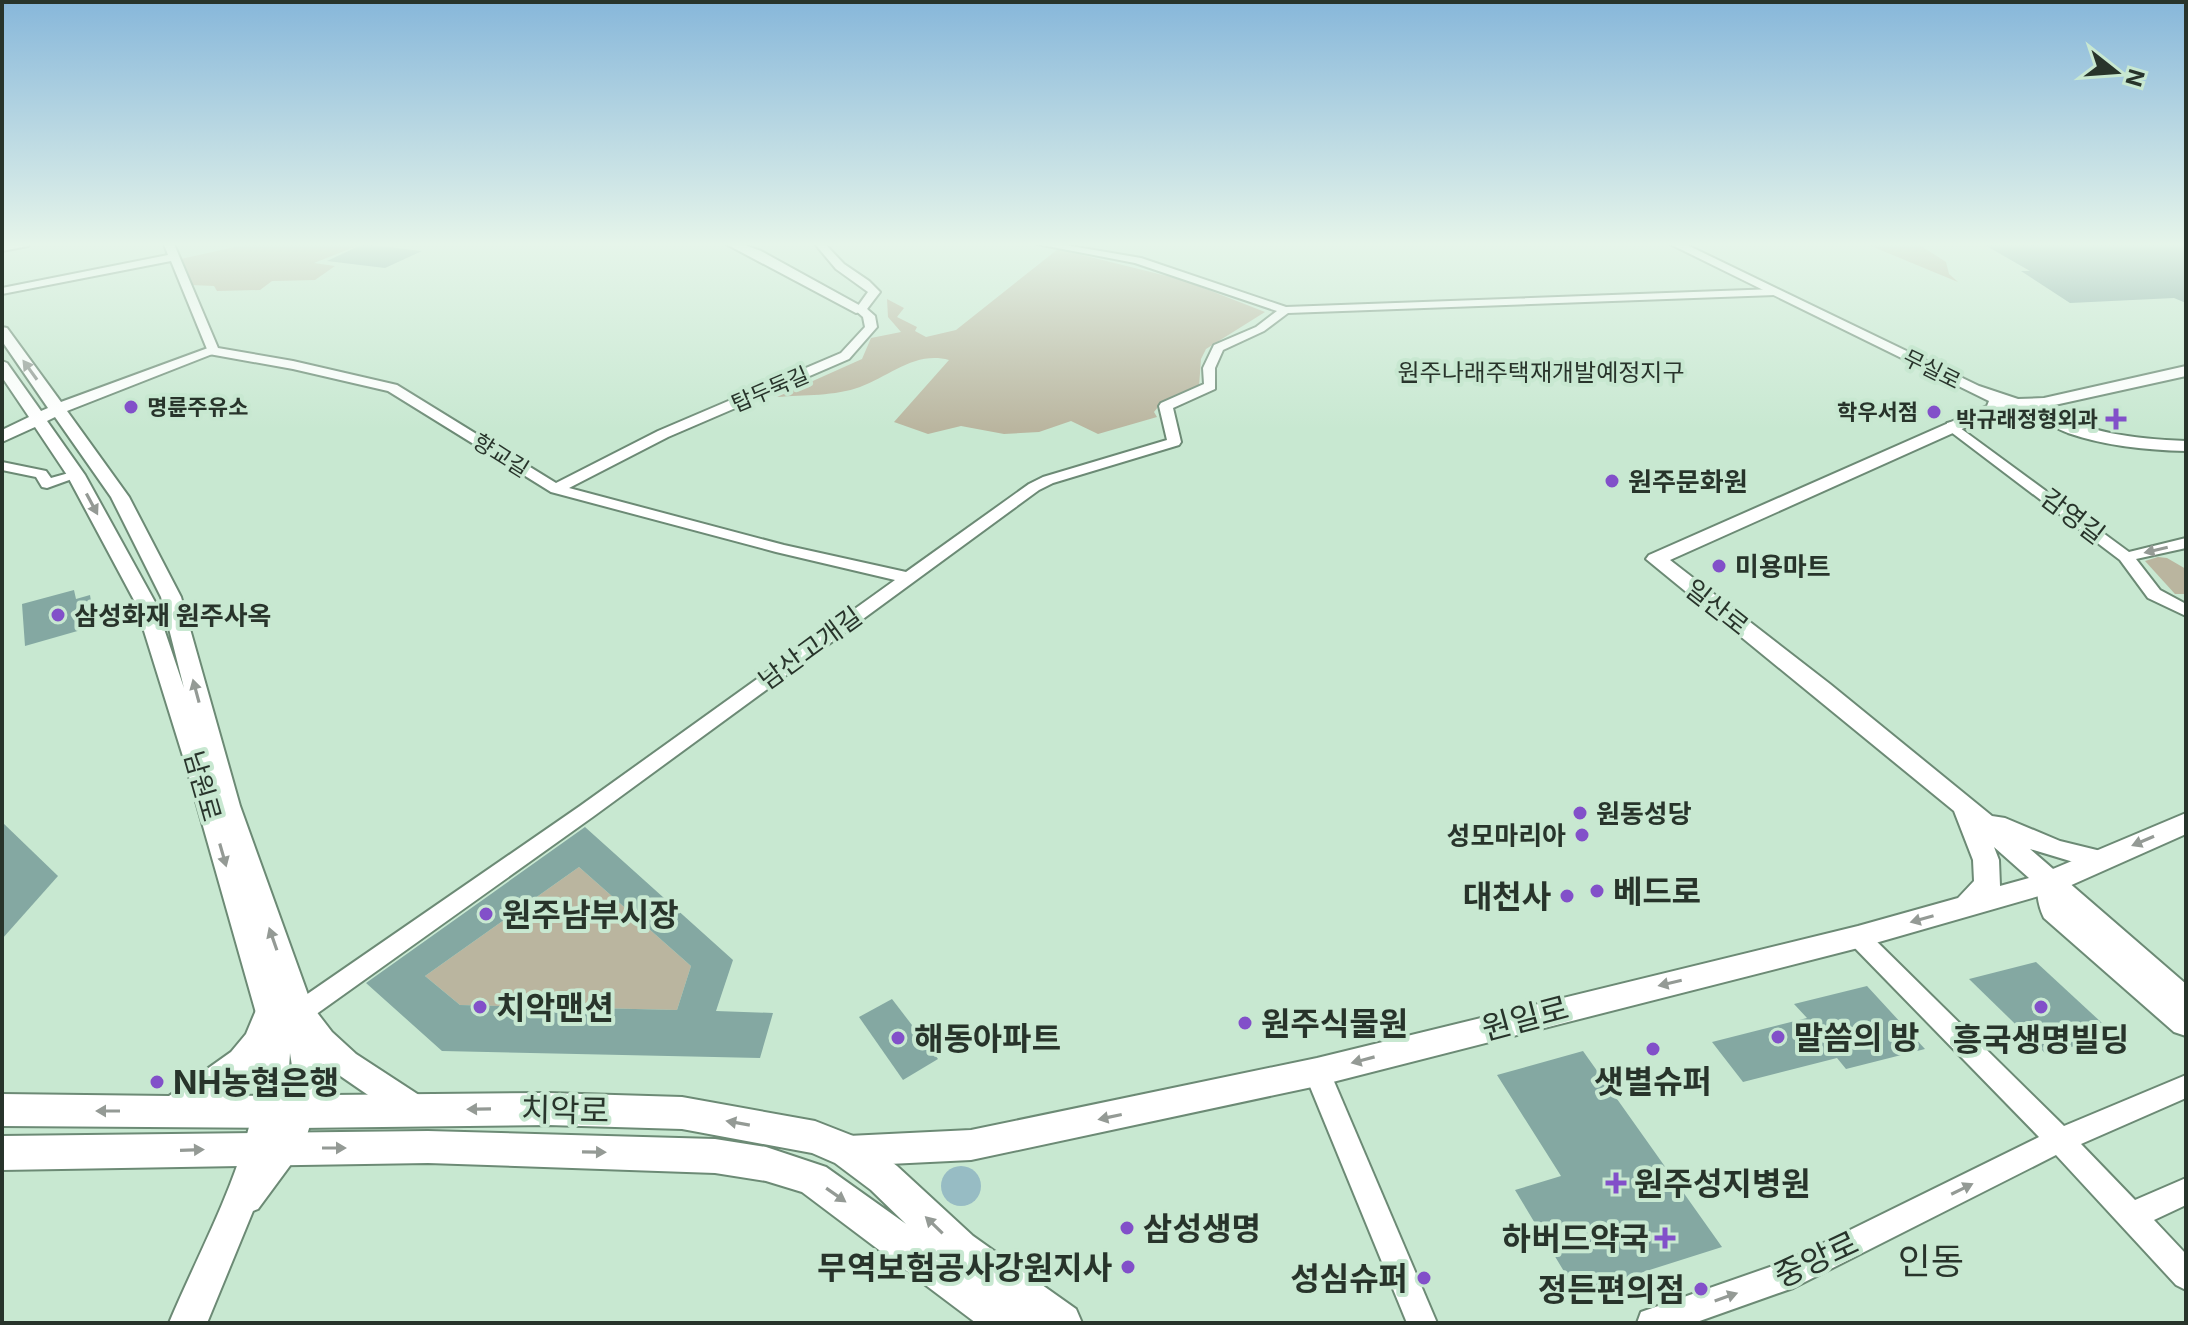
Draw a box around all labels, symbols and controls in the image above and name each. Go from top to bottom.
north arrow [2076,32,2156,112]
text: N [2120,66,2150,90]
street label: 무실로 [1899,344,1965,394]
district label: 원주나래주택재개발예정지구 [1397,358,1685,387]
one-way arrow [23,359,38,380]
street label: 탑두둑길 [728,361,812,417]
place label: 명륜주유소 [147,394,248,420]
marker: 명륜주유소 [122,398,140,416]
place label: 학우서점 [1837,399,1918,425]
marker: 학우서점 [1925,403,1943,421]
place label: 박규래정형외과 [1956,406,2098,432]
marker: 박규래정형외과 [2105,408,2127,430]
street label: 향교길 [468,428,534,482]
place label: 원주문화원 [1628,466,1748,497]
marker: 원주문화원 [1603,472,1621,490]
street label: 감영길 [2035,482,2111,550]
one-way arrow [86,493,99,516]
one-way arrow [2144,544,2169,556]
place label: 미용마트 [1735,551,1831,582]
marker: 미용마트 [1710,557,1728,575]
street label: 일산로 [1679,573,1755,641]
place label: 삼성화재 원주사옥 [74,600,272,631]
street label: 남산고개길 [753,600,867,696]
marker: 삼성화재 원주사옥 [49,606,67,624]
one-way arrow [189,679,201,704]
street label: 남원로 [178,747,228,825]
place label: 원동성당 [1596,798,1692,829]
marker: 원동성당 [1571,804,1589,822]
place label: 성모마리아 [1446,820,1566,851]
marker: 성모마리아 [1573,826,1591,844]
one-way arrow [2131,835,2155,848]
one-way arrow [217,844,230,868]
place label: 베드로 [1613,872,1701,911]
place label: 대천사 [1463,877,1552,916]
marker: 베드로 [1588,882,1606,900]
marker: 대천사 [1558,887,1576,905]
place label: 원주남부시장 [502,895,679,934]
marker: 원주남부시장 [477,905,495,923]
one-way arrow [1909,913,1933,926]
one-way arrow [267,927,279,951]
one-way arrow [1657,977,1682,989]
place label: 치악맨션 [496,988,614,1027]
street label: 원일로 [1477,988,1573,1048]
marker: 치악맨션 [471,998,489,1016]
marker: 흥국생명빌딩 [2032,998,2050,1016]
place label: 원주식물원 [1261,1004,1408,1043]
marker: 원주식물원 [1236,1014,1254,1032]
place label: 말씀의 방 [1794,1018,1919,1057]
place label: 해동아파트 [914,1019,1061,1058]
place label: 흥국생명빌딩 [1953,1020,2129,1059]
marker: 말씀의 방 [1769,1028,1787,1046]
marker: 해동아파트 [889,1029,907,1047]
marker: 샛별슈퍼 [1644,1040,1662,1058]
one-way arrow [1351,1055,1376,1067]
place label: 샛별슈퍼 [1594,1062,1712,1101]
place label: NH농협은행 [173,1063,339,1102]
marker: NH농협은행 [148,1073,166,1091]
street label: 치악로 [521,1090,609,1130]
one-way arrow [466,1103,491,1116]
one-way arrow [95,1105,120,1117]
one-way arrow [1097,1111,1122,1124]
one-way arrow [725,1116,750,1128]
one-way arrow [322,1142,347,1154]
one-way arrow [180,1143,205,1156]
one-way arrow [582,1145,607,1158]
place label: 원주성지병원 [1634,1164,1811,1203]
marker: 원주성지병원 [1605,1172,1627,1194]
one-way arrow [1951,1182,1974,1196]
one-way arrow [825,1187,847,1203]
place label: 삼성생명 [1143,1209,1261,1248]
one-way arrow [924,1216,943,1234]
marker: 삼성생명 [1118,1219,1136,1237]
place label: 하버드약국 [1502,1219,1649,1258]
street label: 중앙로 [1768,1223,1864,1295]
marker: 하버드약국 [1656,1229,1674,1247]
district label: 인동 [1898,1239,1964,1283]
place label: 무역보험공사강원지사 [818,1248,1113,1287]
marker: 무역보험공사강원지사 [1119,1258,1137,1276]
place label: 성심슈퍼 [1290,1259,1408,1298]
marker: 성심슈퍼 [1415,1269,1433,1287]
place label: 정든편의점 [1538,1270,1685,1309]
marker: 정든편의점 [1692,1280,1710,1298]
one-way arrow [1714,1290,1738,1303]

